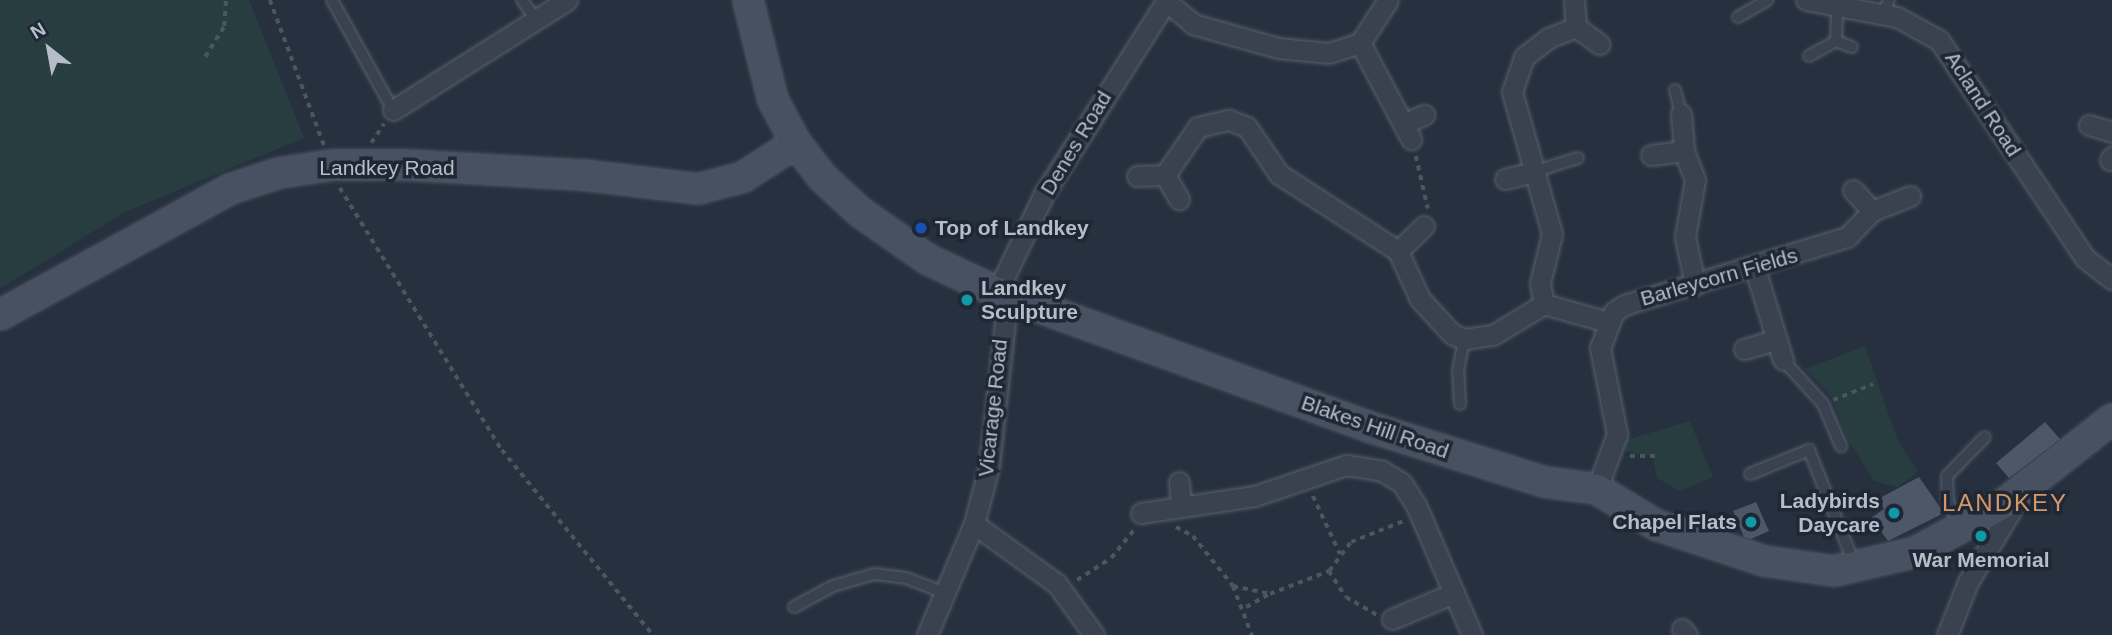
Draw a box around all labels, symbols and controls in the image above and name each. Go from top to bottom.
north arrow [14,14,84,84]
text: N [27,18,49,43]
street label: Acland Road [1940,47,2026,161]
street label: Denes Road [1035,86,1117,200]
street label: Landkey Road [319,155,455,181]
place label: Top of Landkey [935,215,1089,241]
marker: Top of Landkey [913,220,929,236]
street label: Barleycorn Fields [1638,243,1800,311]
place label: Landkey Sculpture [981,275,1078,325]
marker: Landkey Sculpture [959,292,975,308]
street label: Vicarage Road [973,338,1013,478]
street label: Blakes Hill Road [1298,390,1452,464]
place label: Ladybirds Daycare [1780,488,1880,538]
district label: LANDKEY [1943,489,2067,517]
marker: Ladybirds Daycare [1886,505,1902,521]
place label: Chapel Flats [1612,509,1737,535]
marker: Chapel Flats [1743,514,1759,530]
marker: War Memorial [1973,528,1989,544]
place label: War Memorial [1913,547,2049,573]

